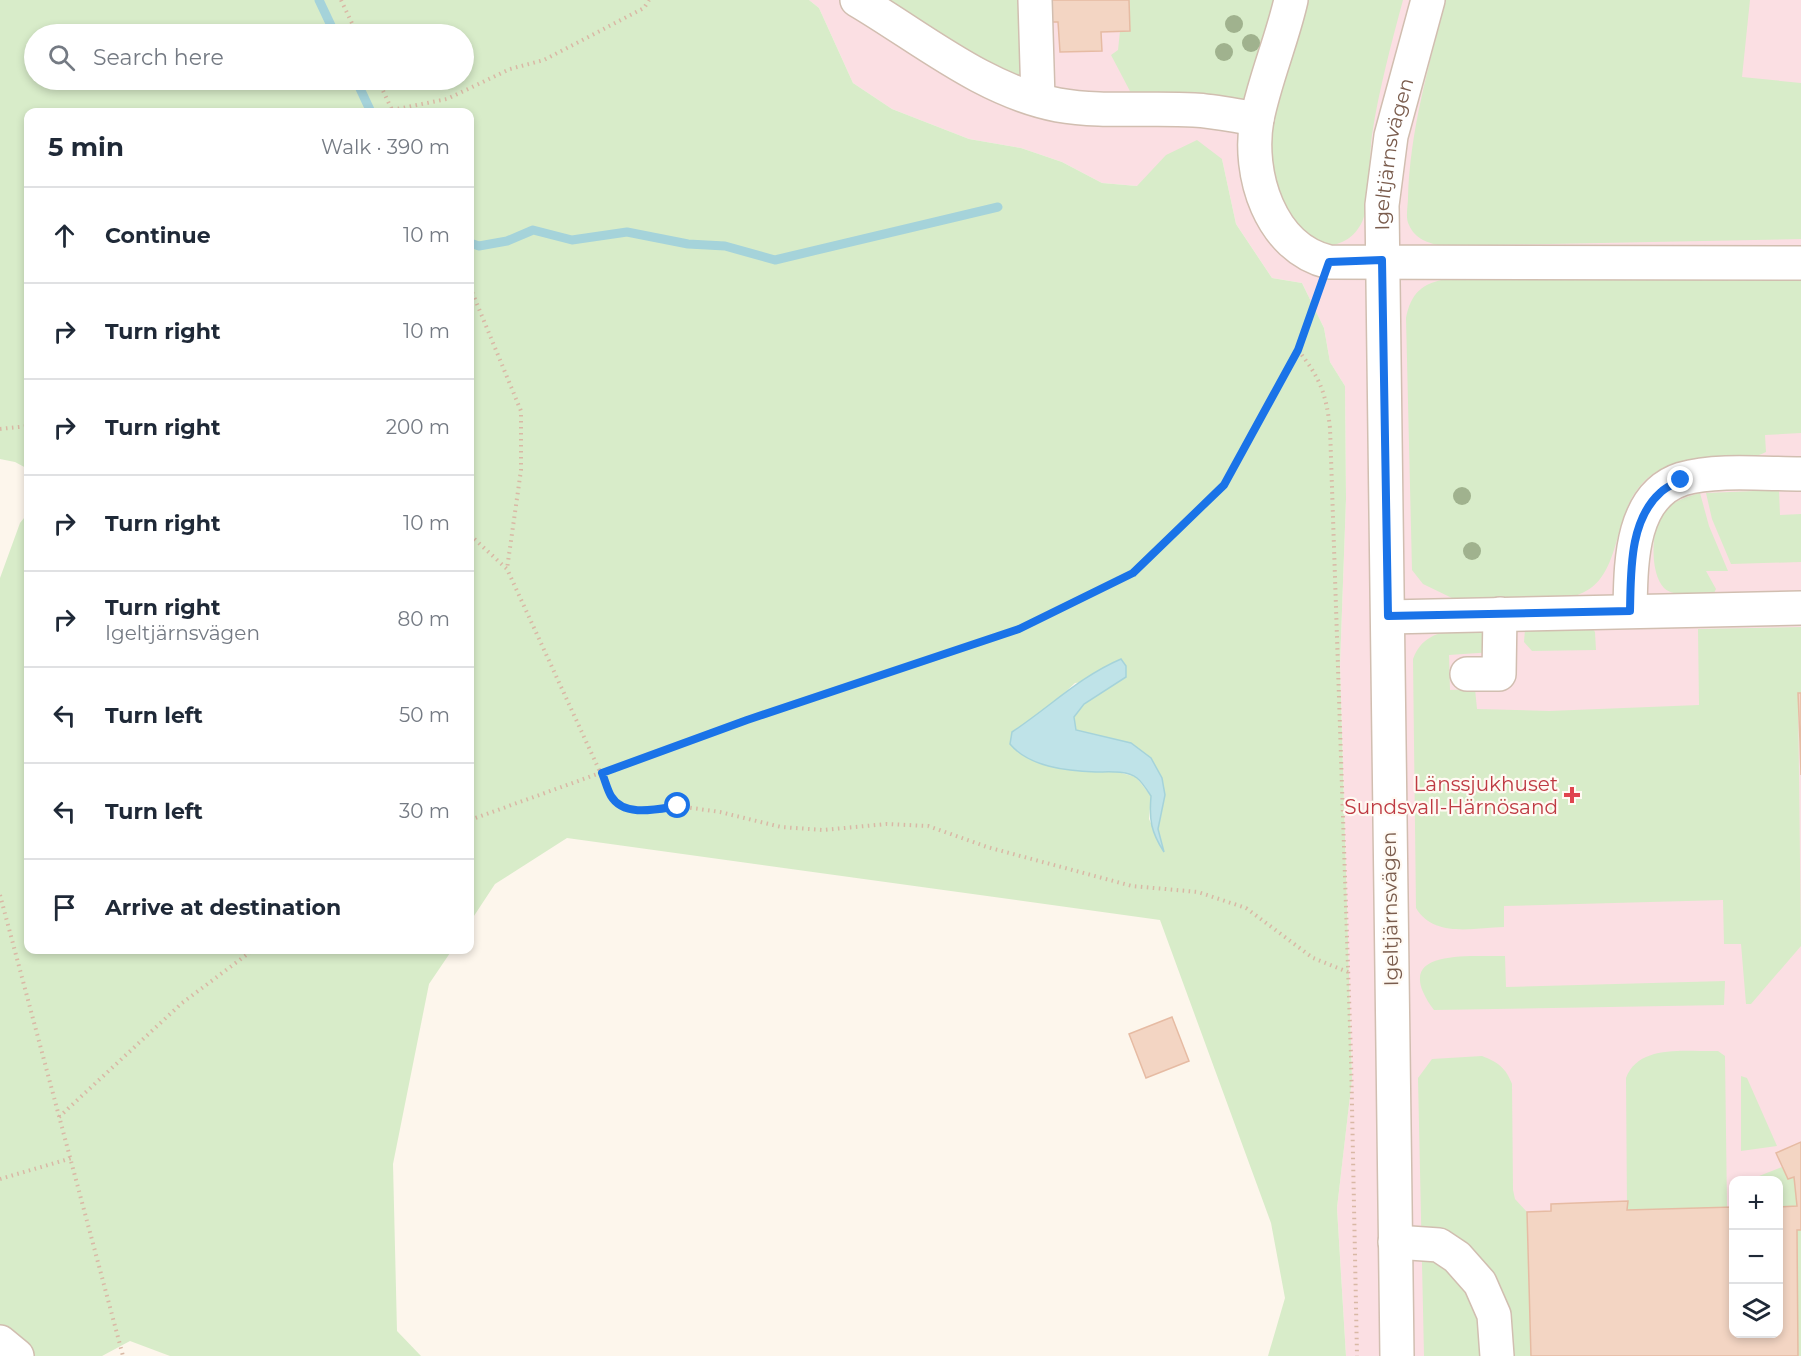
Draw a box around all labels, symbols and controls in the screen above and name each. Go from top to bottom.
search box [24,24,474,90]
icon: search [45,41,78,74]
text: Search here [93,44,224,71]
street label: Igeltjärnsvägen [1369,75,1418,231]
text: 5 min [48,131,124,163]
text: Walk · 390 m [321,135,450,159]
icon: ahead [48,219,81,252]
text: Continue [105,222,211,249]
text: 10 m [403,223,450,247]
icon: right [48,315,81,348]
text: Turn right [105,318,220,345]
text: 10 m [403,319,450,343]
icon: right [48,411,81,444]
text: Turn right [105,414,220,441]
text: 200 m [386,415,450,439]
route end [1667,466,1693,492]
icon: right [48,507,81,540]
text: Turn right [105,510,220,537]
text: 10 m [403,511,450,535]
text: Turn right [105,594,220,621]
icon: right [48,603,81,636]
text: 80 m [398,607,450,631]
text: Igeltjärnsvägen [105,621,260,645]
icon: left [48,699,81,732]
text: Turn left [105,702,203,729]
text: 50 m [399,703,450,727]
place label: Länssjukhuset Sundsvall-Härnösand [1344,772,1558,819]
marker: Länssjukhuset Sundsvall-Härnösand [1563,786,1581,804]
route start [664,792,690,818]
icon: left [48,795,81,828]
text: Turn left [105,798,203,825]
text: 30 m [399,799,450,823]
street label: Igeltjärnsvägen [1377,831,1403,987]
icon: arrive [48,891,81,924]
text: Arrive at destination [105,894,341,921]
map controls [1729,1176,1783,1338]
button: + [1729,1176,1783,1230]
button: − [1729,1230,1783,1284]
button: layers [1729,1284,1783,1338]

